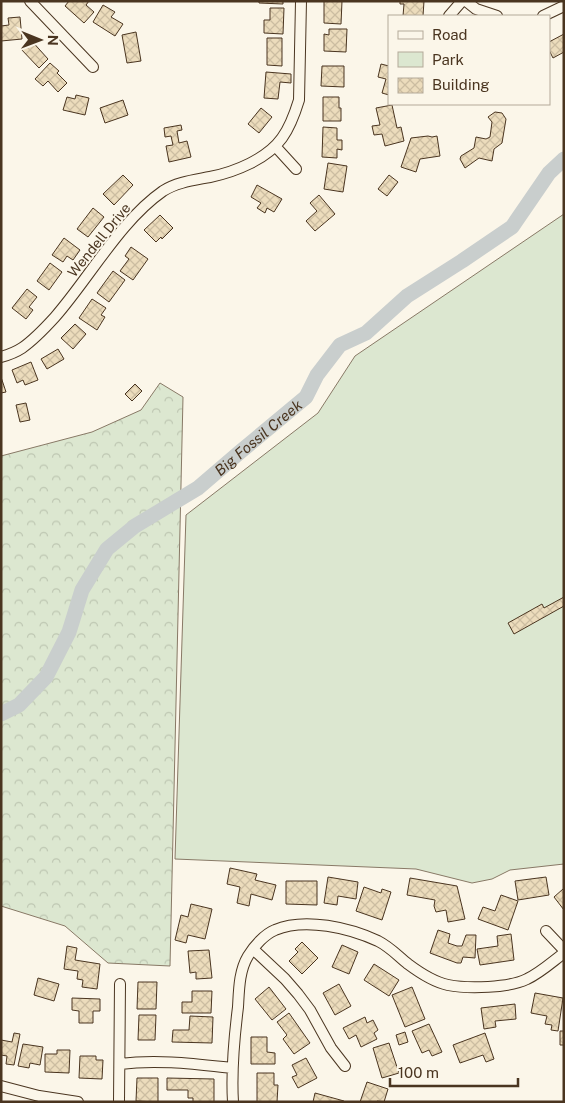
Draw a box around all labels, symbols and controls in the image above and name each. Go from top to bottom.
north arrow [15,15,65,65]
legend [388,15,550,105]
text: Road [432,26,468,43]
text: N [45,35,61,46]
text: Park [432,51,464,68]
text: Building [432,76,490,93]
street label: Wendell Drive [64,200,134,280]
water label: Big Fossil Creek [211,395,306,479]
scale bar [390,1056,518,1088]
text: 100 m [398,1064,439,1081]

